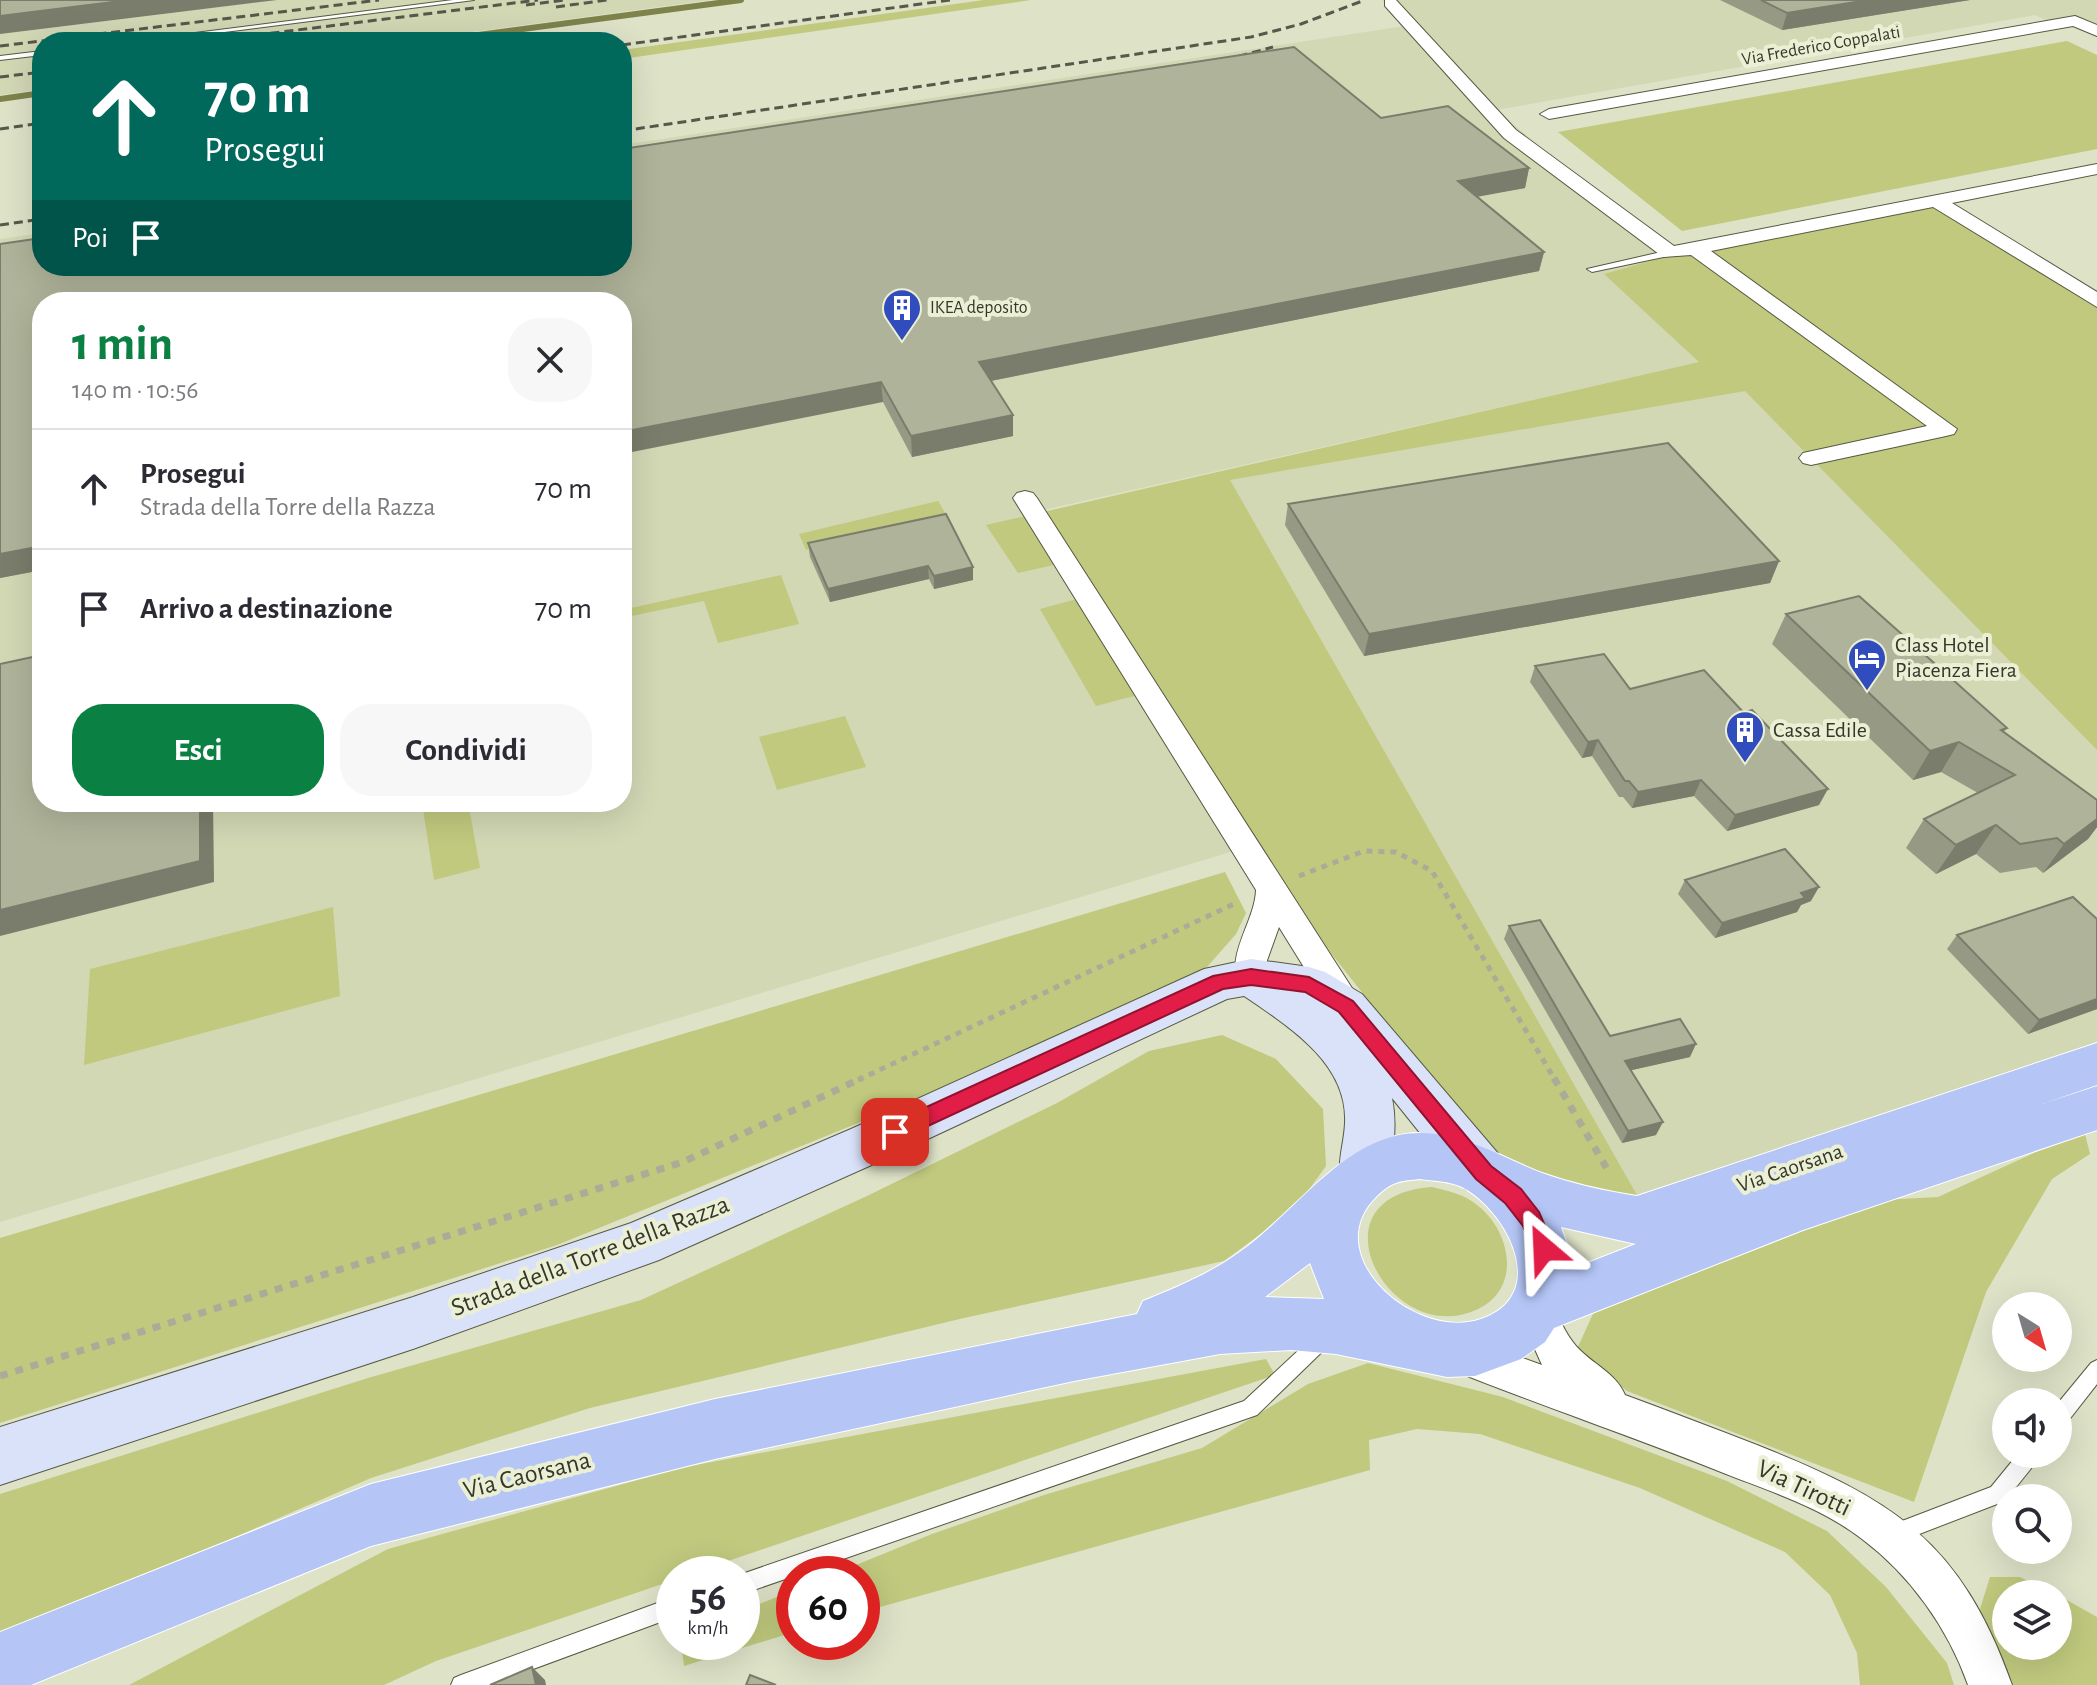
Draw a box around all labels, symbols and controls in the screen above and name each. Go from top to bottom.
street label: Via Frederico Coppalati [1740,23,1902,69]
icon: ahead [72,64,176,168]
text: 70 m [204,67,311,123]
text: Prosegui [204,132,326,168]
icon: arrive [124,216,168,260]
text: Poi [72,223,108,253]
building icon: IKEA deposito [881,287,923,342]
place label: IKEA deposito [930,299,1028,317]
button: close [508,318,592,402]
text: 1 min [72,321,173,369]
text: 140 m · 10:56 [72,377,199,403]
text: Prosegui [140,459,246,489]
icon: ahead [72,467,116,511]
text: 70 m [535,474,592,504]
text: Strada della Torre della Razza [140,494,436,520]
icon: arrive [72,587,116,631]
text: Arrivo a destinazione [140,594,393,624]
text: 70 m [535,594,592,624]
place label: Class Hotel Piacenza Fiera [1895,634,2017,681]
hotel icon: Class Hotel Piacenza Fiera [1846,637,1888,692]
button: Esci [72,704,324,796]
button: Condividi [340,704,592,796]
building icon: Cassa Edile [1724,709,1766,764]
place label: Cassa Edile [1773,719,1867,741]
pin [861,1098,929,1166]
icon: arrive [873,1110,917,1154]
street label: Via Caorsana [1734,1140,1846,1196]
street label: Strada della Torre della Razza [447,1191,733,1321]
position arrow [1502,1207,1586,1291]
north arrow [1992,1292,2072,1372]
map controls [1992,1292,2072,1660]
button: sound [1992,1388,2072,1468]
street label: Via Caorsana [461,1447,593,1503]
street label: Via Tirotti [1753,1455,1855,1521]
button: search [1992,1484,2072,1564]
speed limit sign: 60 [776,1556,880,1660]
text: 56 [690,1578,726,1618]
button: layers [1992,1580,2072,1660]
text: km/h [687,1618,729,1638]

